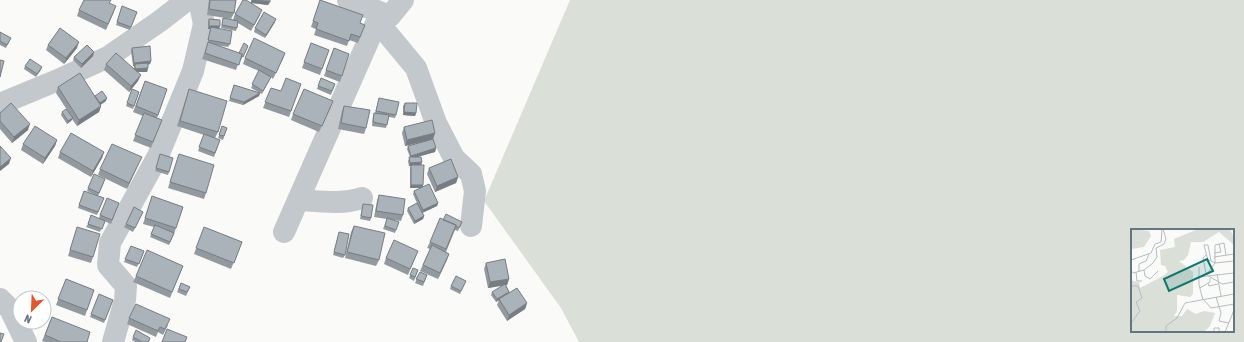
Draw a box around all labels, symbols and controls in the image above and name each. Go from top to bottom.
inset map [1131,229,1234,332]
north arrow [12,290,52,330]
text: N [23,312,33,326]

